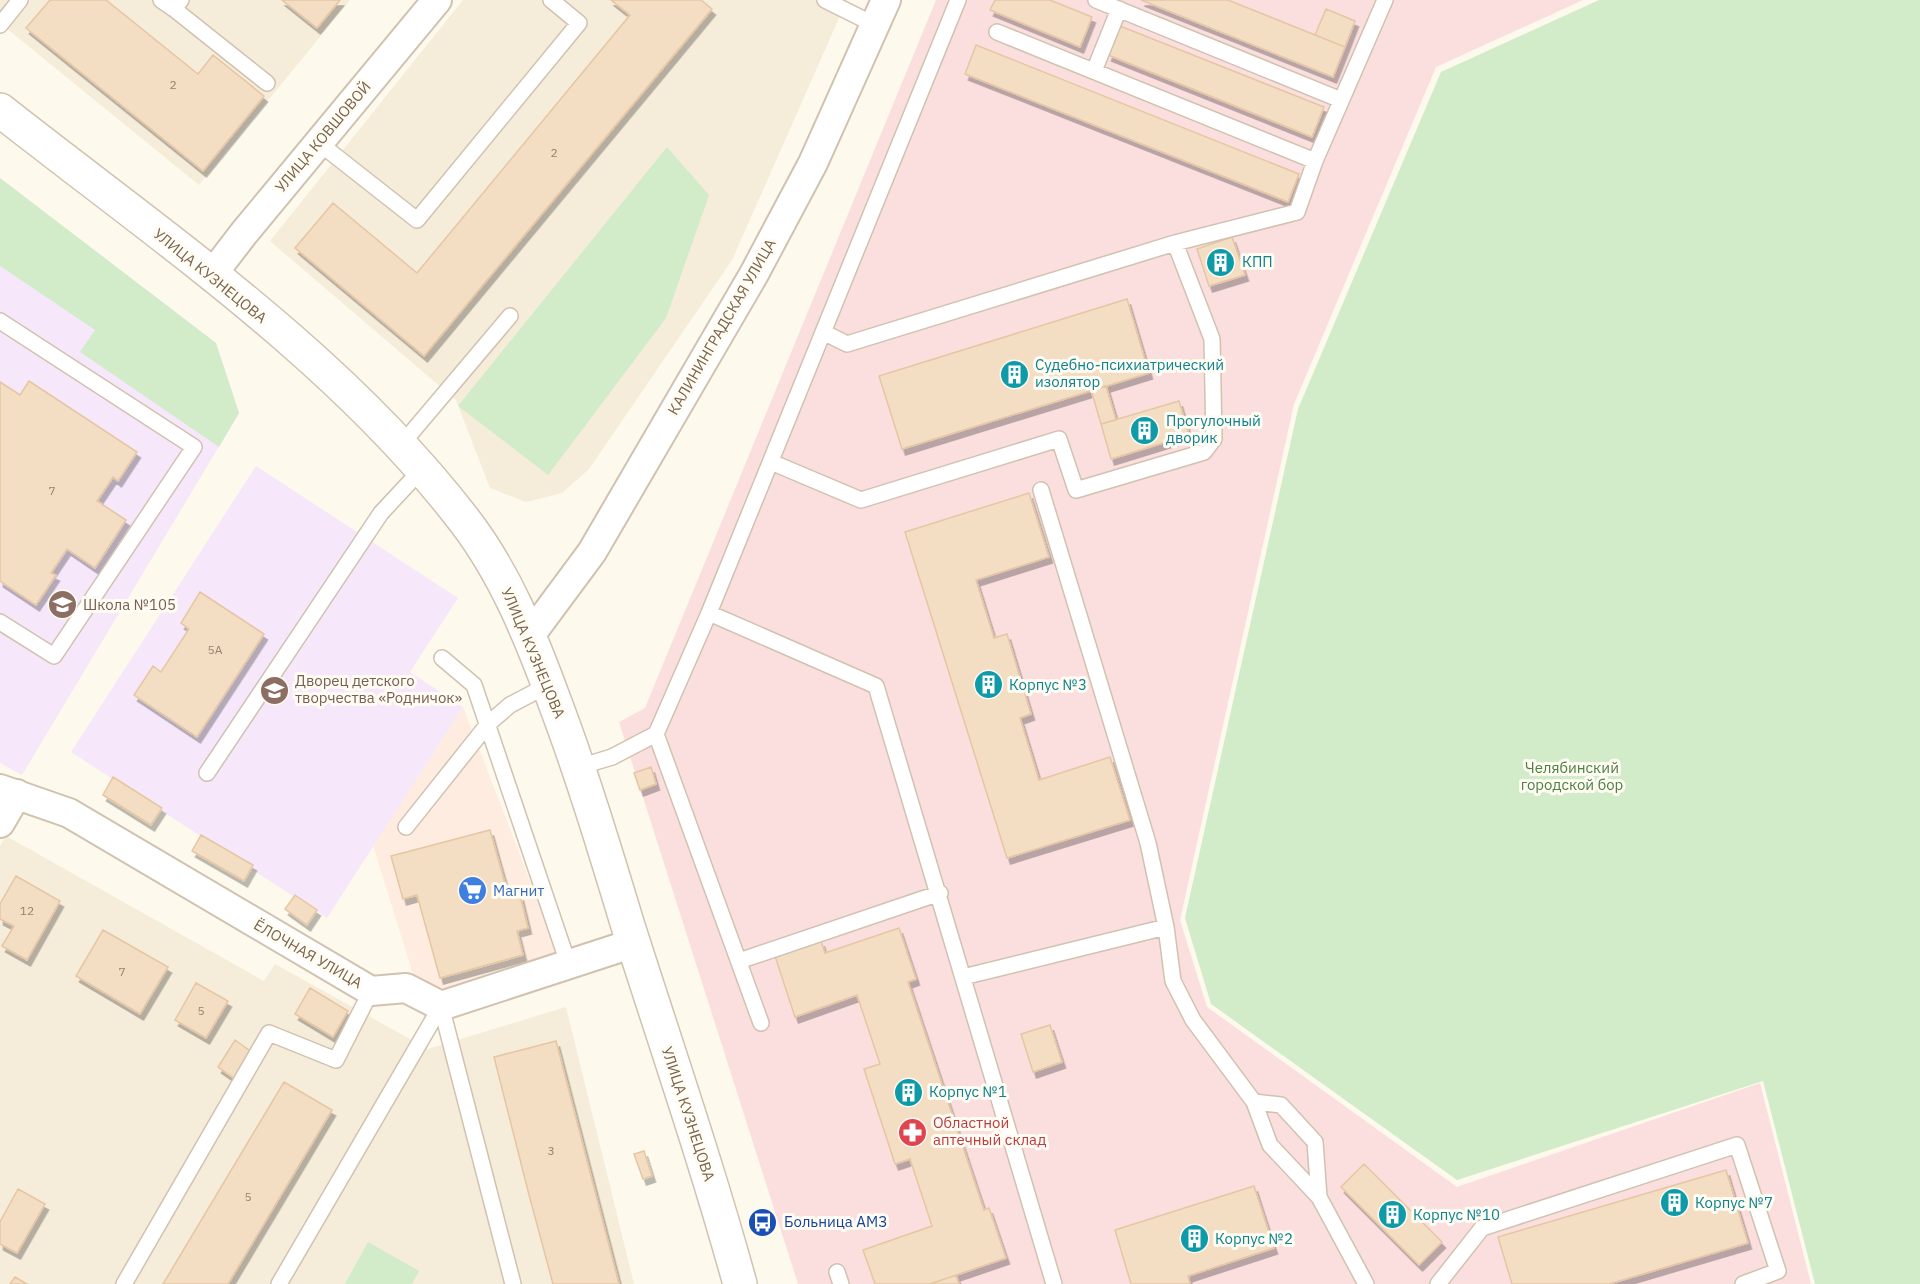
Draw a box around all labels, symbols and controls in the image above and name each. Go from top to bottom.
house number: 2 [169,77,177,92]
street label: УЛИЦА КОВШОВОЙ [271,77,375,196]
house number: 2 [550,145,558,160]
street label: УЛИЦА КУЗНЕЦОВА [150,224,271,327]
street label: КАЛИНИНГРАДСКАЯ УЛИЦА [663,235,780,418]
building icon: КПП [1205,246,1237,278]
place label: КПП [1242,252,1273,271]
place label: Судебно-психиатрический изолятор [1035,355,1224,391]
building icon: Судебно-психиатрический изолятор [998,358,1030,390]
place label: Прогулочный дворик [1166,411,1261,447]
building icon: Прогулочный дворик [1129,414,1161,446]
house number: 7 [48,483,56,498]
street label: УЛИЦА КУЗНЕЦОВА [497,584,570,722]
school or university icon: Школа №105 [46,589,78,621]
place label: Школа №105 [83,595,176,614]
house number: 5А [208,642,223,657]
building icon: Корпус №3 [972,669,1004,701]
place label: Дворец детского творчества «Родничок» [295,671,463,707]
school or university icon: Дворец детского творчества «Родничок» [258,674,290,706]
place label: Корпус №3 [1009,675,1087,694]
park label: Челябинский городской бор [1521,758,1623,794]
supermarket icon: Магнит [456,875,488,907]
place label: Магнит [493,881,544,900]
house number: 12 [20,903,34,918]
street label: ЁЛОЧНАЯ УЛИЦА [251,915,366,993]
house number: 7 [118,964,126,979]
house number: 5 [197,1003,205,1018]
street label: УЛИЦА КУЗНЕЦОВА [658,1044,719,1184]
building icon: Корпус №1 [892,1076,924,1108]
place label: Корпус №1 [929,1082,1007,1101]
place label: Областной аптечный склад [933,1113,1046,1149]
pharmacy icon: Областной аптечный склад [896,1116,928,1148]
house number: 3 [547,1143,555,1158]
building icon: Корпус №7 [1658,1187,1690,1219]
house number: 5 [244,1189,252,1204]
place label: Корпус №7 [1695,1193,1773,1212]
building icon: Корпус №10 [1376,1199,1408,1231]
place label: Корпус №10 [1413,1205,1500,1224]
bus stop icon: Больница АМЗ [747,1206,779,1238]
place label: Больница АМЗ [784,1212,887,1231]
building icon: Корпус №2 [1178,1223,1210,1255]
place label: Корпус №2 [1215,1229,1293,1248]

